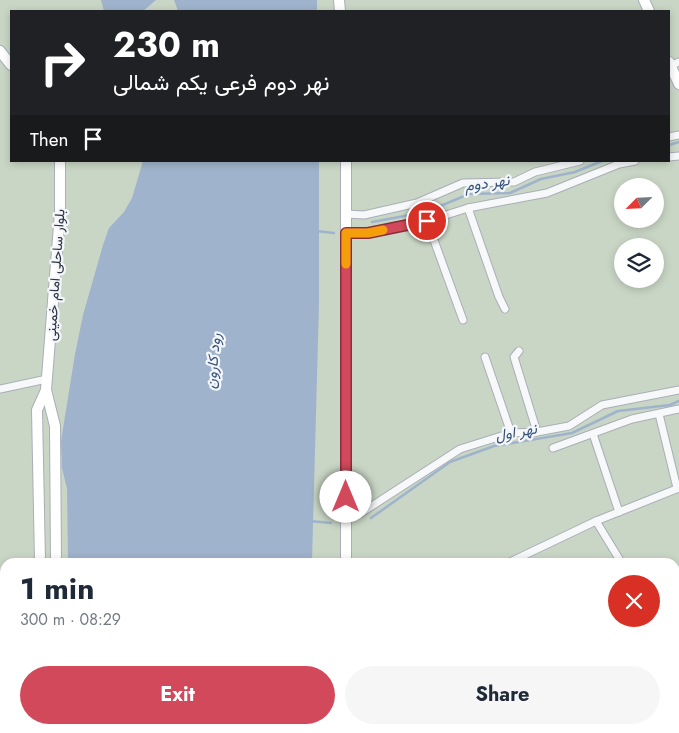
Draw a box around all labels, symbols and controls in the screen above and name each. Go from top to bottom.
text: 230 m [113,20,220,70]
icon: right [30,30,95,95]
text: نهر دوم فرعی یکم شمالی [113,66,329,98]
icon: arrive [79,125,107,153]
text: Then [30,126,69,153]
water label: نهر دوم [462,169,511,197]
north arrow [614,178,664,228]
map controls [614,178,664,288]
pin [406,200,448,242]
icon: arrive [413,207,441,235]
street label: بلوار ساحلی امام خمینی [40,208,70,342]
button: layers [614,238,664,288]
water label: رود کارون [200,332,226,390]
water label: نهر اول [494,417,539,446]
position arrow [319,470,371,522]
text: 1 min [20,567,94,610]
button: close [608,575,660,627]
text: 300 m · 08:29 [20,608,121,631]
button: Exit [20,666,335,724]
button: Share [345,666,660,724]

